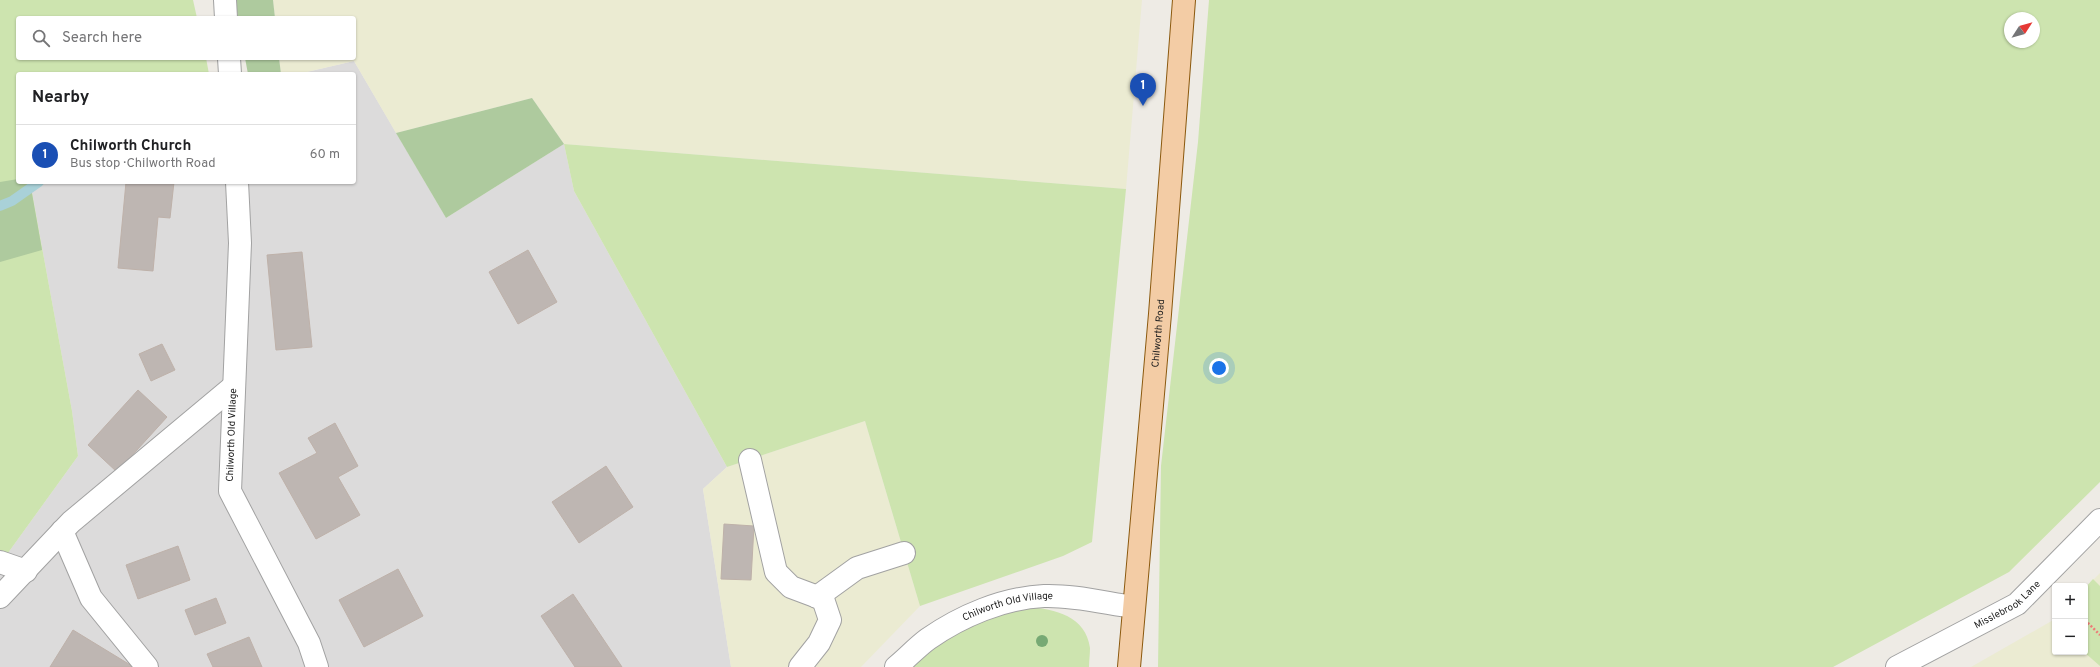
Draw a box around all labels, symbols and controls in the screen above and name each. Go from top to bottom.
north arrow [2004,12,2040,48]
search box [16,16,356,60]
icon: search [30,27,52,49]
text: Search here [62,29,142,48]
pin: 1 [1130,73,1156,106]
text: Nearby [32,87,89,109]
text: Chilworth Church [70,137,191,156]
text: 1 [42,147,48,163]
text: 60 m [310,147,340,163]
text: Bus stop · Chilworth Road [70,156,216,172]
street label: Chilworth Road [1149,299,1168,368]
your location [1209,358,1229,378]
street label: Chilworth Old Village [224,388,240,482]
street label: Misslebrook Lane [1972,578,2043,632]
map controls [2052,583,2088,655]
button: + [2052,583,2088,619]
street label: Chilworth Old Village [960,589,1053,624]
button: − [2052,619,2088,655]

